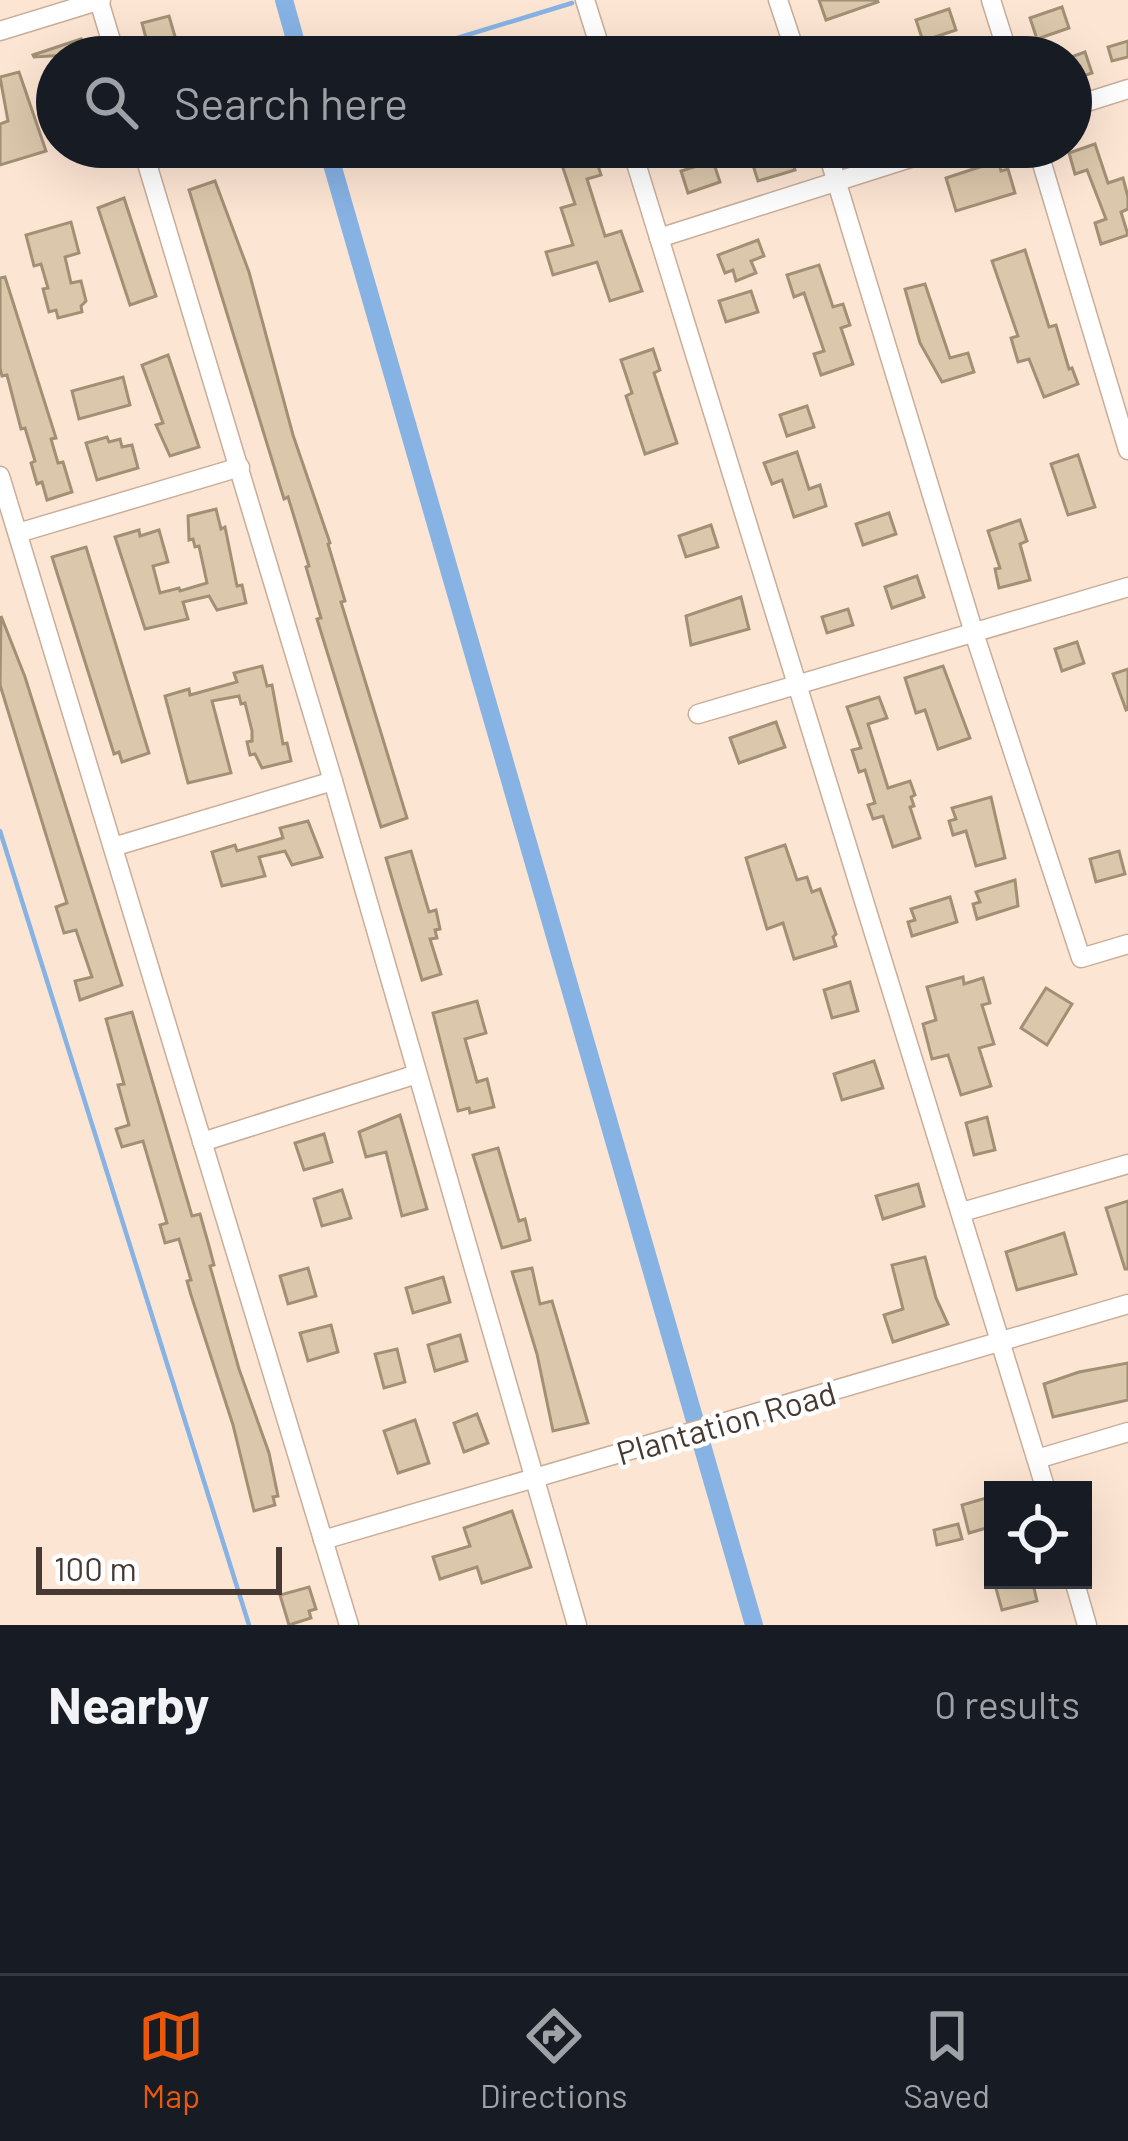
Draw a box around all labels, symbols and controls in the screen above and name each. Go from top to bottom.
search box [36,36,1092,168]
icon: search [78,69,144,135]
text: Search here [174,75,408,129]
street label: Plantation Road [612,1372,840,1472]
map controls [984,1481,1092,1589]
button: locate [984,1481,1092,1589]
scale bar [36,1541,282,1594]
text: 100 m [54,1548,137,1588]
text: Nearby [48,1673,209,1734]
text: 0 results [934,1680,1080,1727]
tab: Map [138,2003,204,2115]
tab: Directions [480,2003,627,2115]
tab: Saved [903,2003,990,2115]

